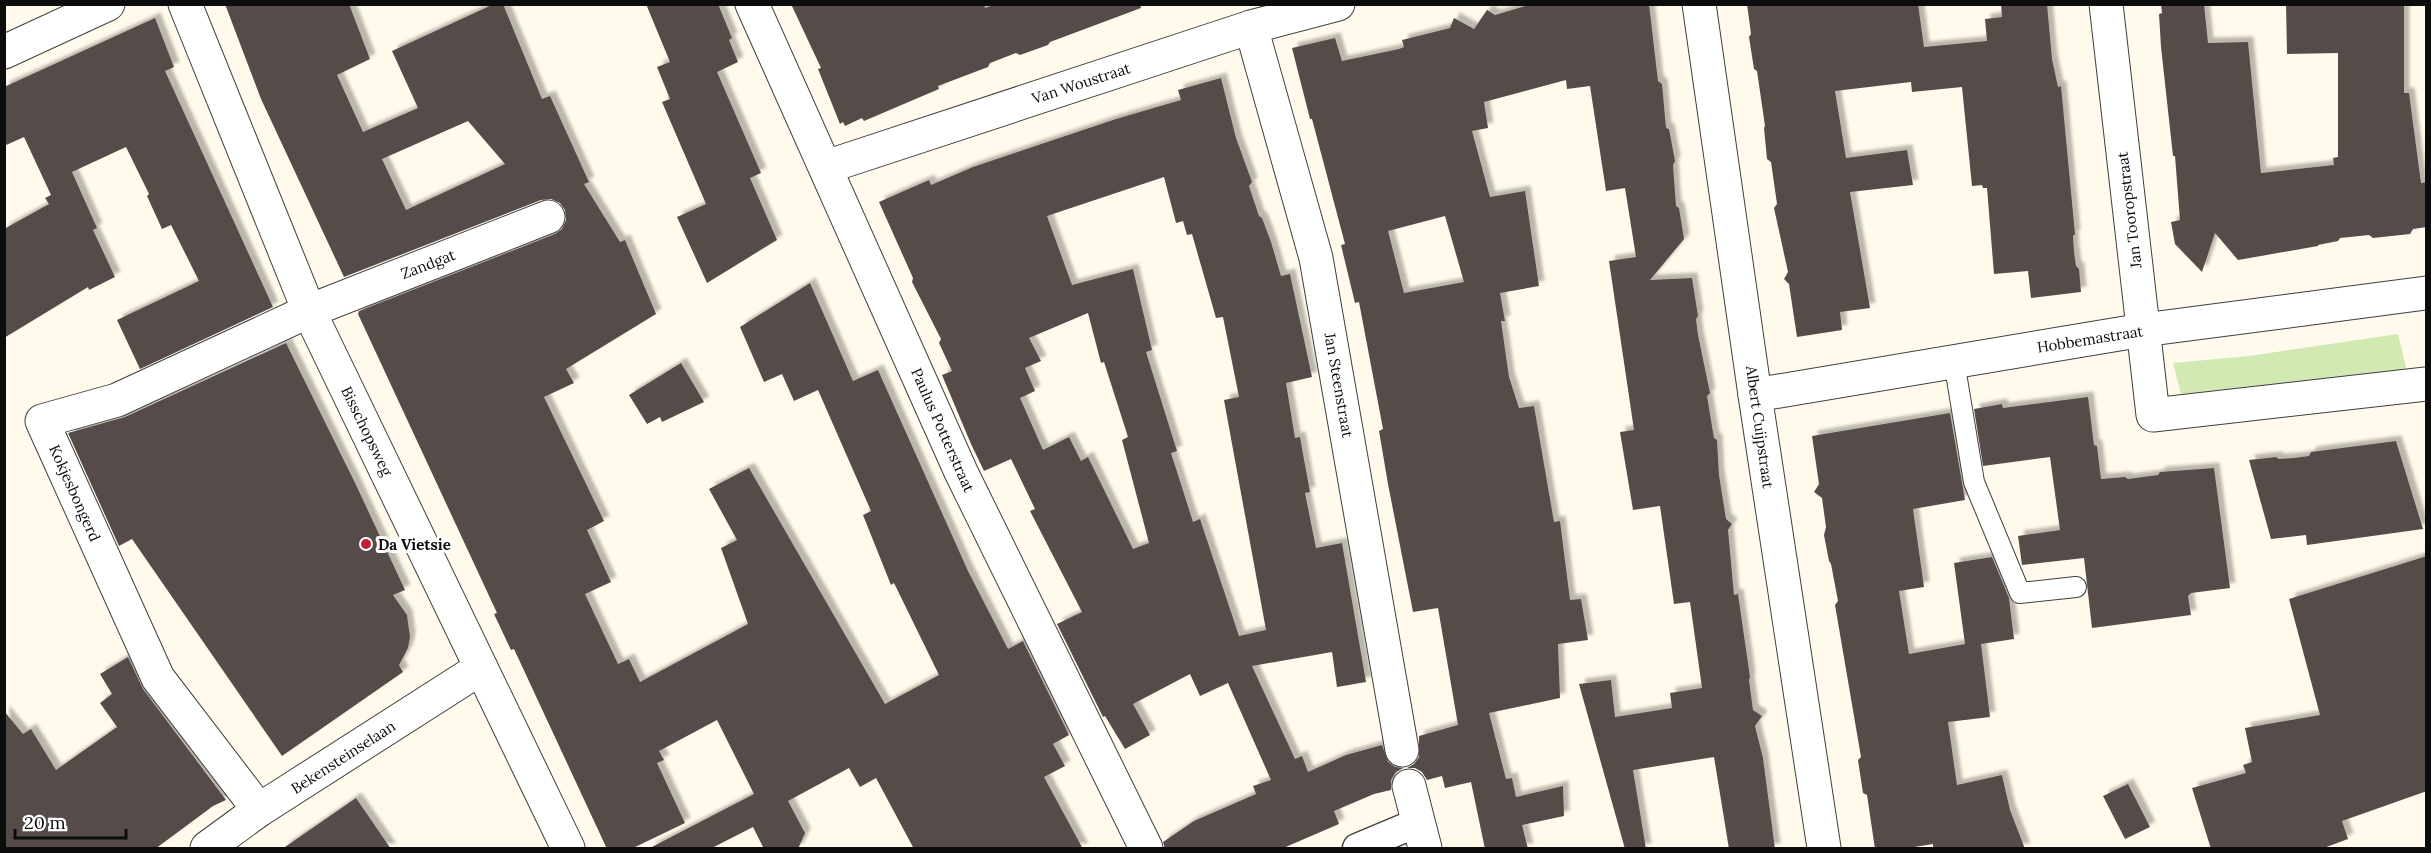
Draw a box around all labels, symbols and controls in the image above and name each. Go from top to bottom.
street label: Van Woustraat [1028,58,1133,108]
street label: Jan Tooropstraat [2112,151,2146,270]
street label: Zandgat [398,245,458,283]
street label: Hobbemastraat [2036,321,2145,357]
street label: Jan Steenstraat [1320,330,1358,439]
street label: Albert Cuijpstraat [1742,364,1778,490]
street label: Paulus Potterstraat [907,365,979,495]
street label: Bisschopsweg [337,383,397,479]
street label: Kokjesbongerd [45,442,105,544]
place label: Da Vietsie [378,535,451,554]
marker: Da Vietsie [359,537,373,551]
street label: Bekensteinselaan [287,716,399,798]
scale bar [15,802,126,840]
text: 20 m [24,811,66,834]

